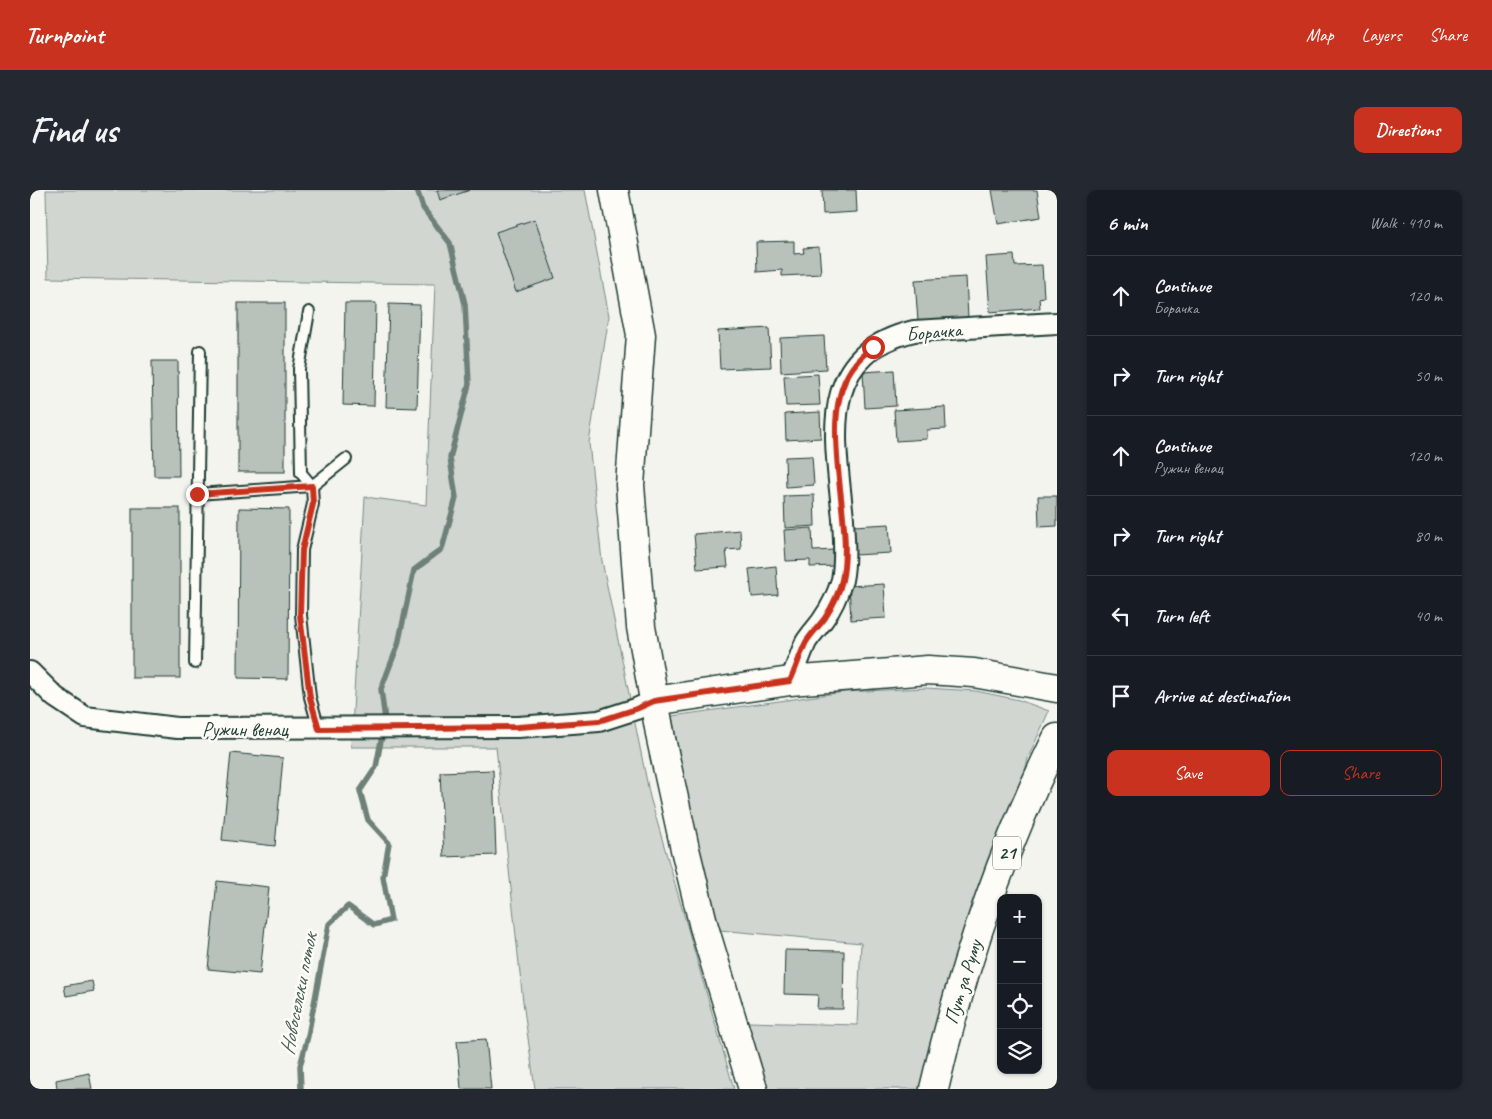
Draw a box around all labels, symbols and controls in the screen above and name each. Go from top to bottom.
text: Turnpoint [25,20,104,50]
text: Map [1306,24,1334,46]
text: Layers [1362,24,1401,46]
text: Share [1429,24,1467,46]
button: Directions [1354,107,1462,153]
text: Find us [30,108,117,153]
text: 6 min [1107,210,1148,236]
text: Walk · 410 m [1370,213,1442,233]
text: Continue [1154,274,1211,298]
icon: ahead [1107,282,1135,310]
text: 120 m [1408,286,1442,306]
text: Борачка [1154,298,1199,318]
street label: Борачка [905,317,965,347]
route start [862,336,885,359]
icon: right [1107,362,1135,390]
text: Turn right [1154,364,1221,388]
text: 50 m [1415,366,1442,386]
text: Continue [1154,434,1211,458]
icon: ahead [1107,442,1135,470]
text: 120 m [1408,446,1442,466]
text: Ружин венац [1154,458,1223,478]
route end [186,483,209,506]
icon: right [1107,522,1135,550]
text: Turn right [1154,524,1221,548]
text: 80 m [1415,526,1442,546]
icon: left [1107,602,1135,630]
text: Turn left [1154,604,1209,628]
text: 40 m [1415,606,1442,626]
icon: arrive [1107,682,1135,710]
text: Arrive at destination [1154,684,1290,708]
street label: Ружин венац [202,717,289,742]
button: Save [1107,750,1270,796]
button: Share [1280,750,1442,796]
road number: 21 [993,836,1021,870]
map controls [997,894,1042,1074]
button: + [997,894,1042,939]
water label: Новоселски поток [274,928,323,1057]
street label: Пут за Руму [938,935,988,1027]
button: − [997,939,1042,984]
button: locate [997,984,1042,1029]
button: layers [997,1029,1042,1074]

